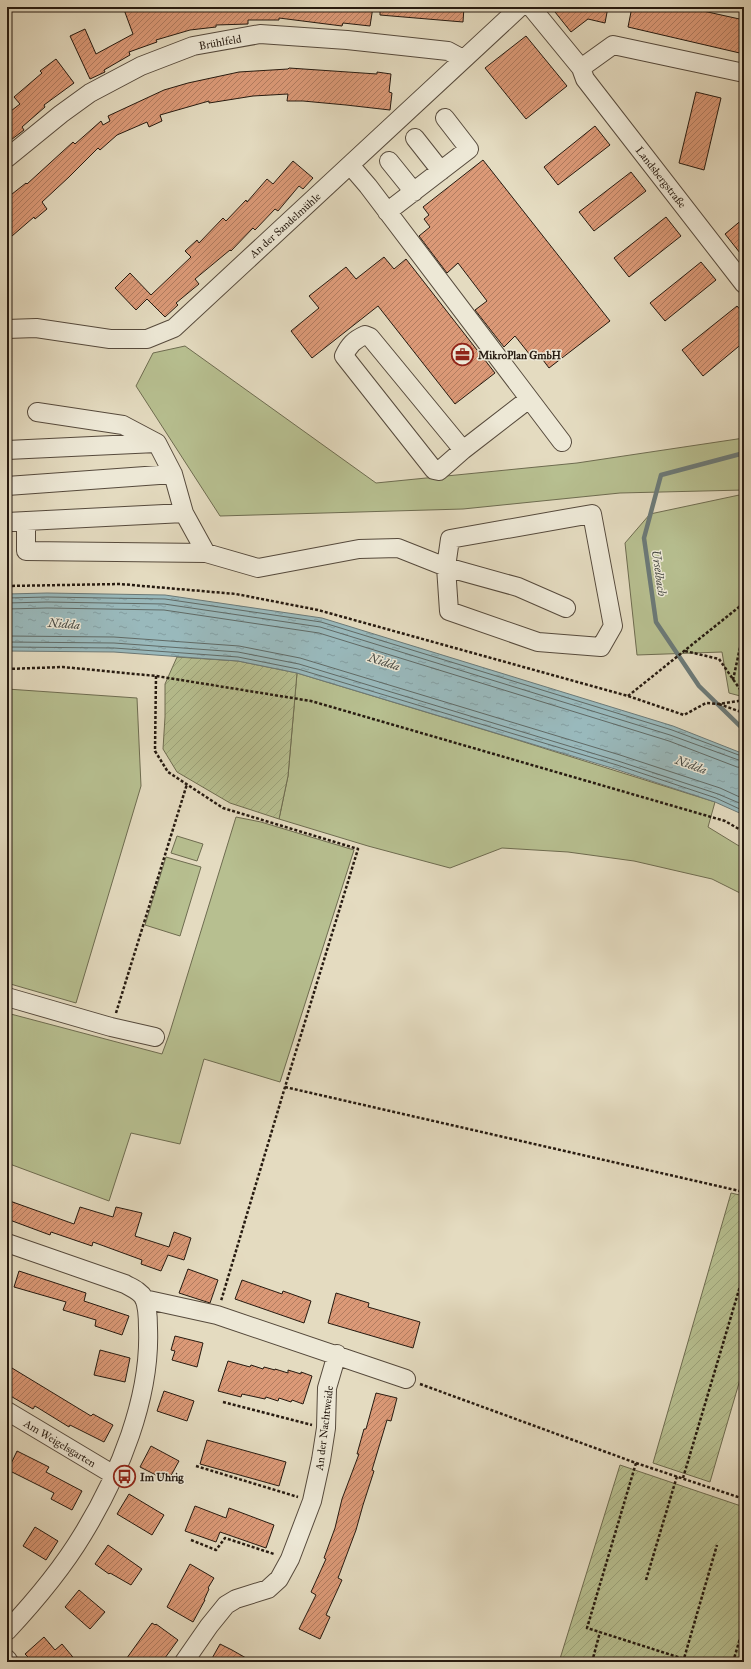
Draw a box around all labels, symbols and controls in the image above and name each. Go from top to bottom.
street label: Brühlfeld [198,32,243,53]
street label: Landsbergstraße [633,144,689,211]
street label: An der Sandelmühle [246,190,324,261]
office icon: MikroPlan GmbH [450,342,476,368]
place label: MikroPlan GmbH [478,349,562,362]
water label: Urselbach [649,549,669,597]
water label: Nidda [46,616,81,632]
water label: Nidda [366,650,402,674]
water label: Nidda [673,753,709,777]
street label: An der Nachtweide [313,1384,336,1472]
street label: Am Weigelsgarten [21,1416,98,1470]
bus stop icon: Im Uhrig [111,1464,137,1490]
place label: Im Uhrig [140,1471,184,1484]

